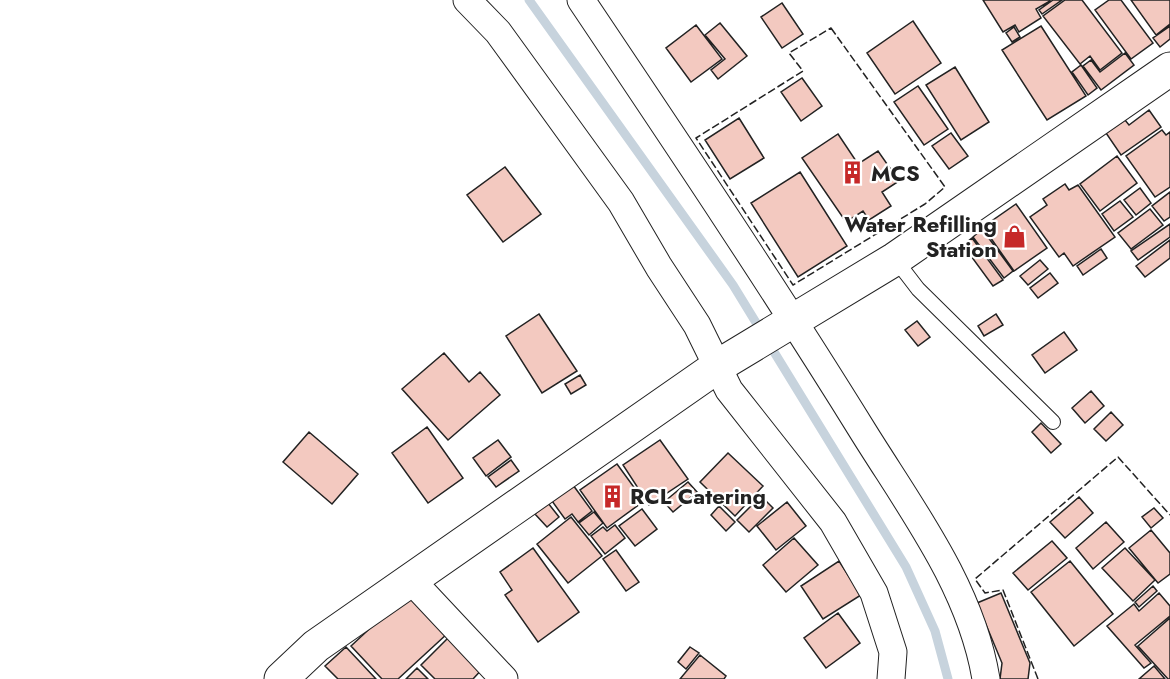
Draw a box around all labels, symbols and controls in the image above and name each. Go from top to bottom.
place label: MCS [871,157,920,189]
building icon: MCS [840,160,866,186]
place label: Water Refilling Station [844,208,997,265]
shop icon: Water Refilling Station [1002,224,1028,250]
place label: RCL Catering [630,480,766,512]
building icon: RCL Catering [599,483,625,509]

